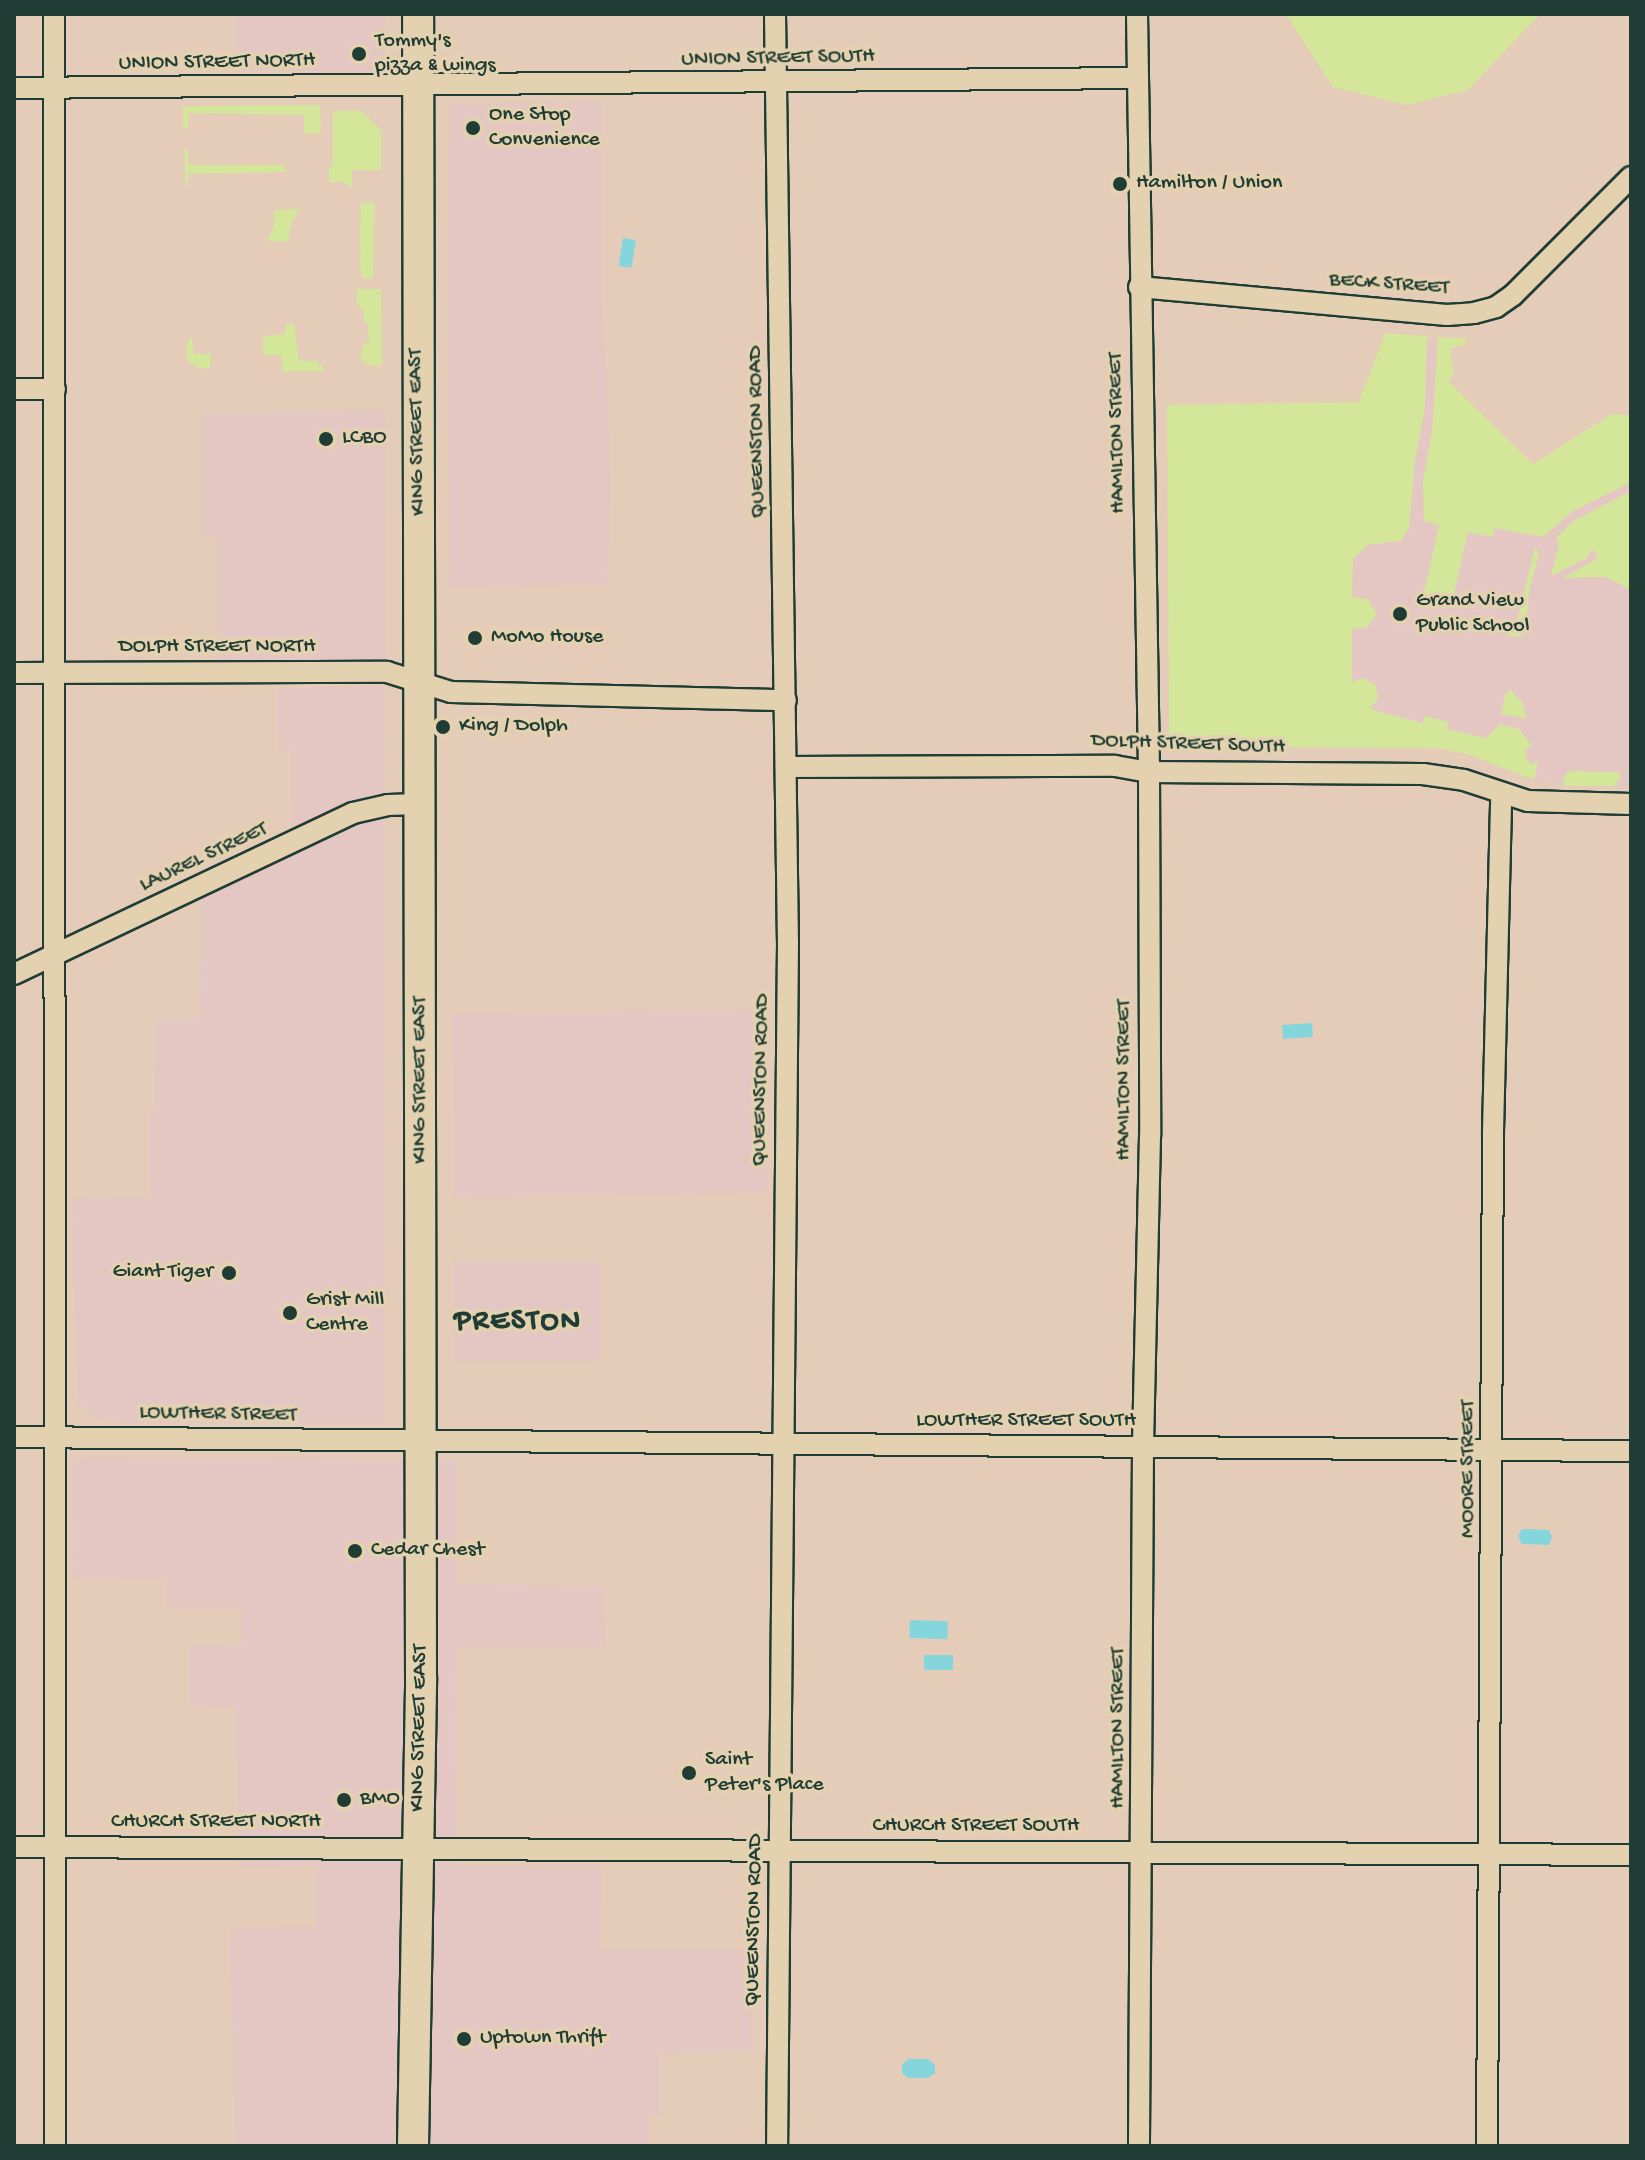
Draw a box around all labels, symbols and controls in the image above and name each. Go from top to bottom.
place label: Tommy's pizza & wings [375,28,496,80]
street label: UNION STREET SOUTH [681,44,875,74]
marker: Tommy's pizza & wings [350,45,368,63]
street label: UNION STREET NORTH [118,48,316,78]
place label: One Stop Convenience [489,102,600,154]
marker: One Stop Convenience [464,119,482,137]
place label: Hamilton / Union [1136,171,1282,197]
marker: Hamilton / Union [1111,175,1129,193]
street label: BECK STREET [1328,268,1450,302]
street label: QUEENSTON ROAD [743,345,773,519]
street label: KING STREET EAST [403,348,433,516]
street label: HAMILTON STREET [1103,352,1133,514]
place label: LCBO [342,426,386,452]
marker: LCBO [317,430,335,448]
place label: Grand View Public School [1416,588,1530,640]
marker: Grand View Public School [1391,605,1409,623]
place label: MoMo House [491,625,603,651]
marker: MoMo House [466,629,484,647]
street label: DOLPH STREET NORTH [119,635,315,661]
place label: King / Dolph [459,714,568,740]
marker: King / Dolph [434,718,452,736]
street label: DOLPH STREET SOUTH [1091,728,1285,762]
street label: LAUREL STREET [136,817,272,899]
street label: QUEENSTON ROAD [747,993,777,1167]
street label: KING STREET EAST [408,996,434,1164]
street label: HAMILTON STREET [1112,999,1138,1161]
place label: Giant Tiger [113,1260,213,1286]
marker: Giant Tiger [220,1264,238,1282]
place label: Grist Mill Centre [306,1287,384,1338]
marker: Grist Mill Centre [281,1304,299,1322]
district label: PRESTON [454,1305,582,1341]
street label: LOWTHER STREET [139,1400,297,1430]
street label: MOORE STREET [1456,1400,1482,1538]
street label: LOWTHER STREET SOUTH [916,1409,1136,1435]
place label: Cedar Chest [371,1538,485,1564]
marker: Cedar Chest [346,1542,364,1560]
street label: KING STREET EAST [405,1644,435,1812]
street label: HAMILTON STREET [1106,1647,1132,1809]
place label: Saint Peter's Place [705,1747,824,1798]
marker: Saint Peter's Place [680,1764,698,1782]
place label: BMO [360,1787,400,1813]
marker: BMO [335,1791,353,1809]
street label: CHURCH STREET NORTH [111,1810,321,1836]
street label: CHURCH STREET SOUTH [873,1814,1079,1840]
street label: QUEENSTON ROAD [740,1833,770,2007]
place label: Uptown Thrift [480,2026,605,2052]
marker: Uptown Thrift [455,2030,473,2048]

